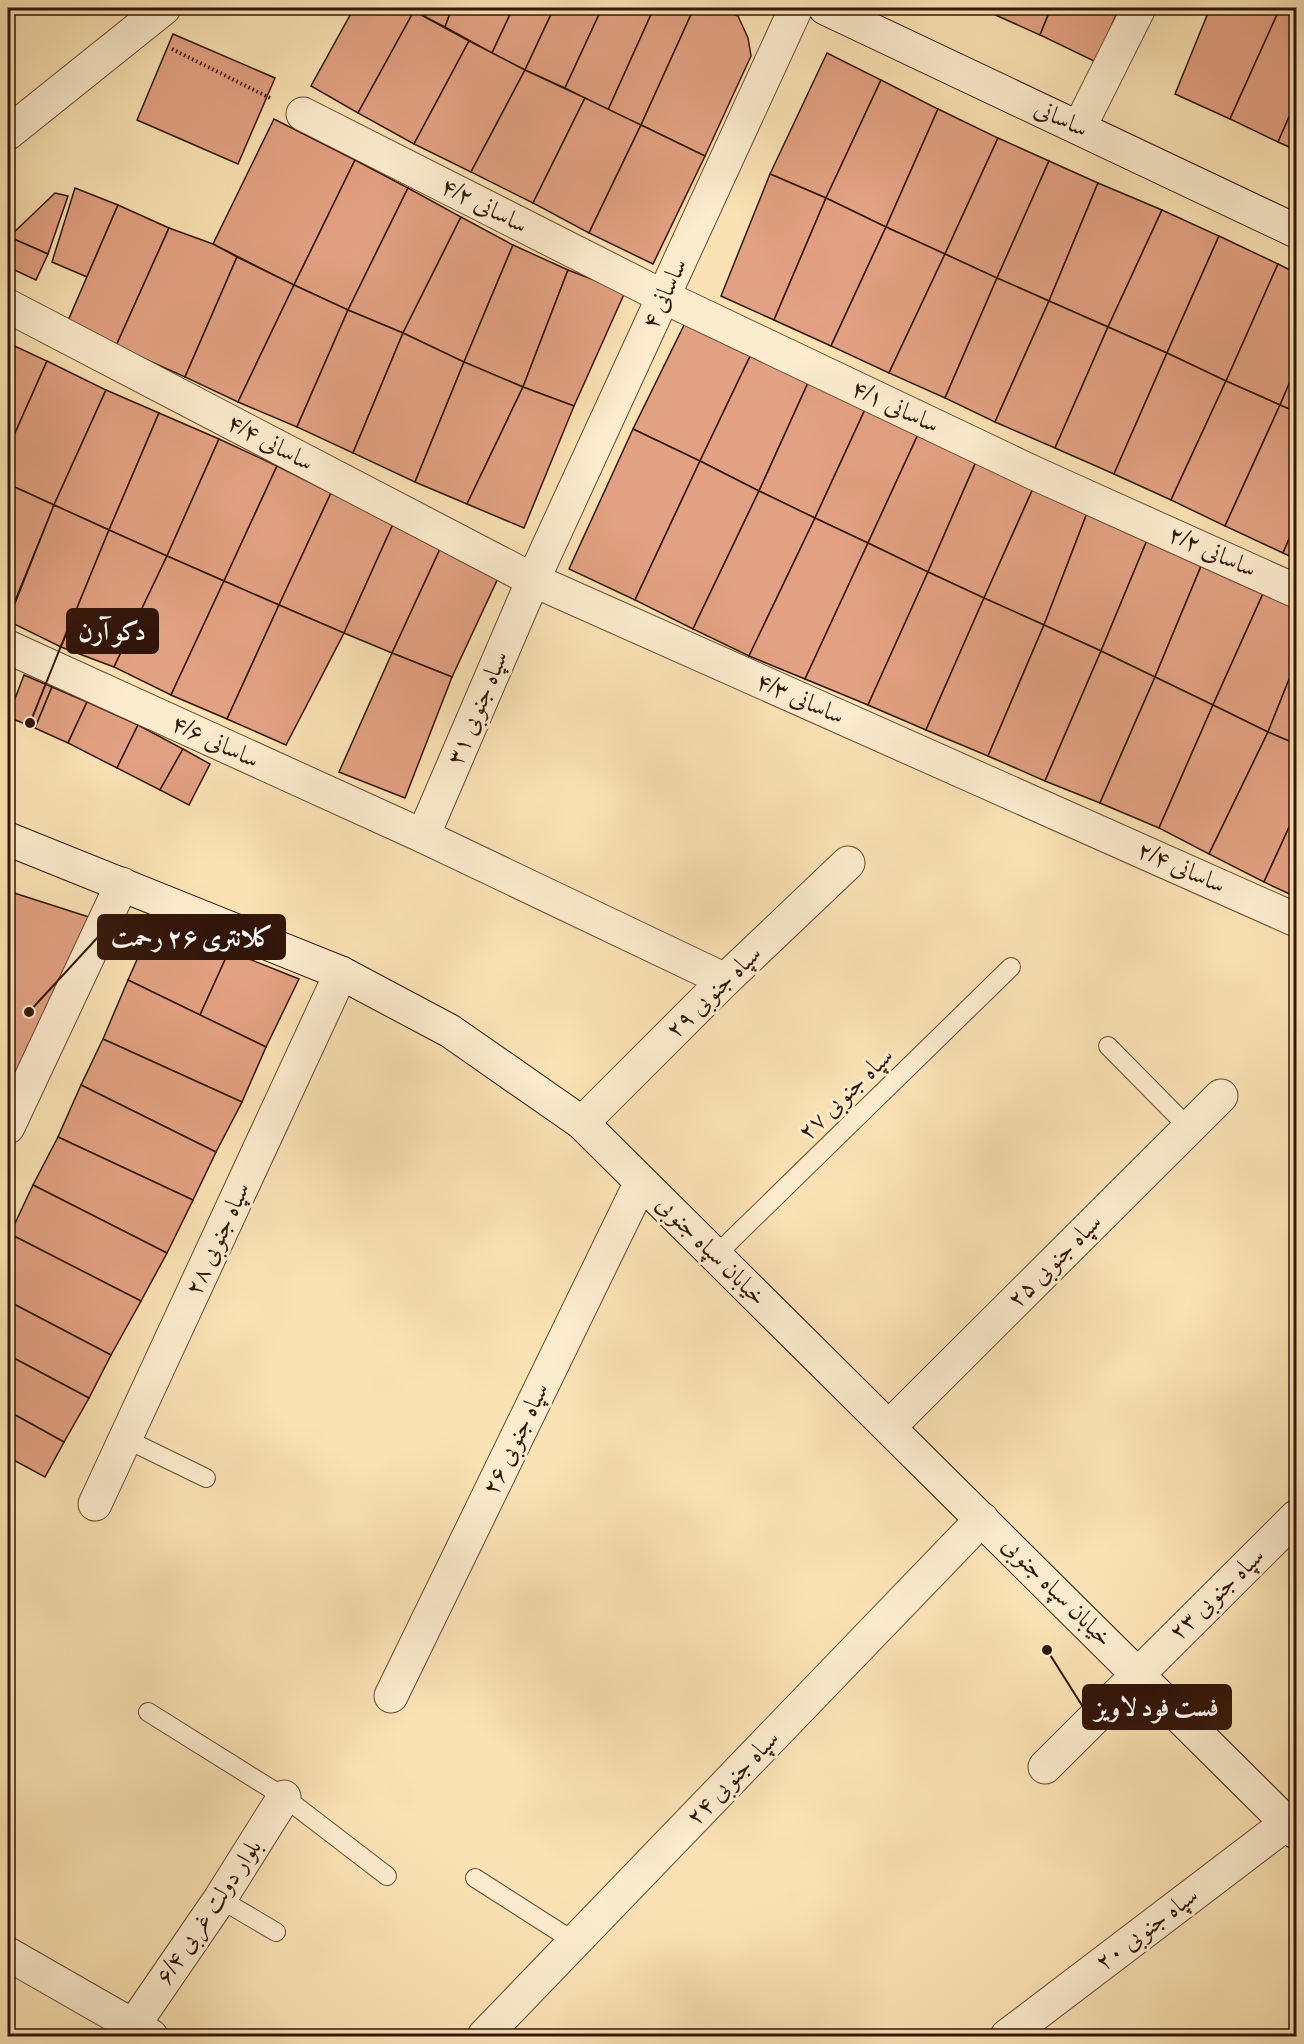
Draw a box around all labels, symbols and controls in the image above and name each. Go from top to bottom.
street label: ساسانی [1029,94,1093,144]
street label: ۴/۲ ساسانی [436,171,532,241]
street label: ۴ ساسانی [636,254,694,334]
street label: ۴/۱ ساسانی [846,374,944,440]
street label: ۴/۴ ساسانی [222,408,318,478]
street label: ۲/۲ ساسانی [1163,519,1261,585]
callout: دکو آرن [67,609,158,653]
text: دکو آرن [78,615,146,648]
street label: ۳۱ سپاه جنوبی [440,646,516,770]
street label: ۴/۳ ساسانی [751,666,849,732]
street label: ۴/۶ ساسانی [166,709,264,775]
street label: ۲/۴ ساسانی [1132,835,1230,901]
callout: کلانتری ۲۶ رحمت [98,915,285,959]
text: کلانتری ۲۶ رحمت [111,922,273,954]
street label: ۲۹ سپاه جنوبی [660,939,769,1046]
street label: ۲۷ سپاه جنوبی [792,1041,901,1148]
street label: ۲۸ سپاه جنوبی [179,1178,258,1301]
street label: خیابان سپاه جنوبی [649,1189,773,1313]
street label: ۲۵ سپاه جنوبی [1002,1208,1109,1315]
street label: ۲۶ سپاه جنوبی [476,1378,557,1501]
street label: خیابان سپاه جنوبی [995,1530,1119,1654]
street label: ۲۳ سپاه جنوبی [1163,1541,1272,1648]
callout: فست فود لاویز [1083,1685,1231,1729]
text: فست فود لاویز [1092,1692,1219,1724]
street label: ۲۴ سپاه جنوبی [680,1724,787,1833]
street label: بلوار دولت غربی ۶/۴ [149,1834,269,1991]
street label: ۲۰ سپاه جنوبی [1090,1881,1205,1978]

